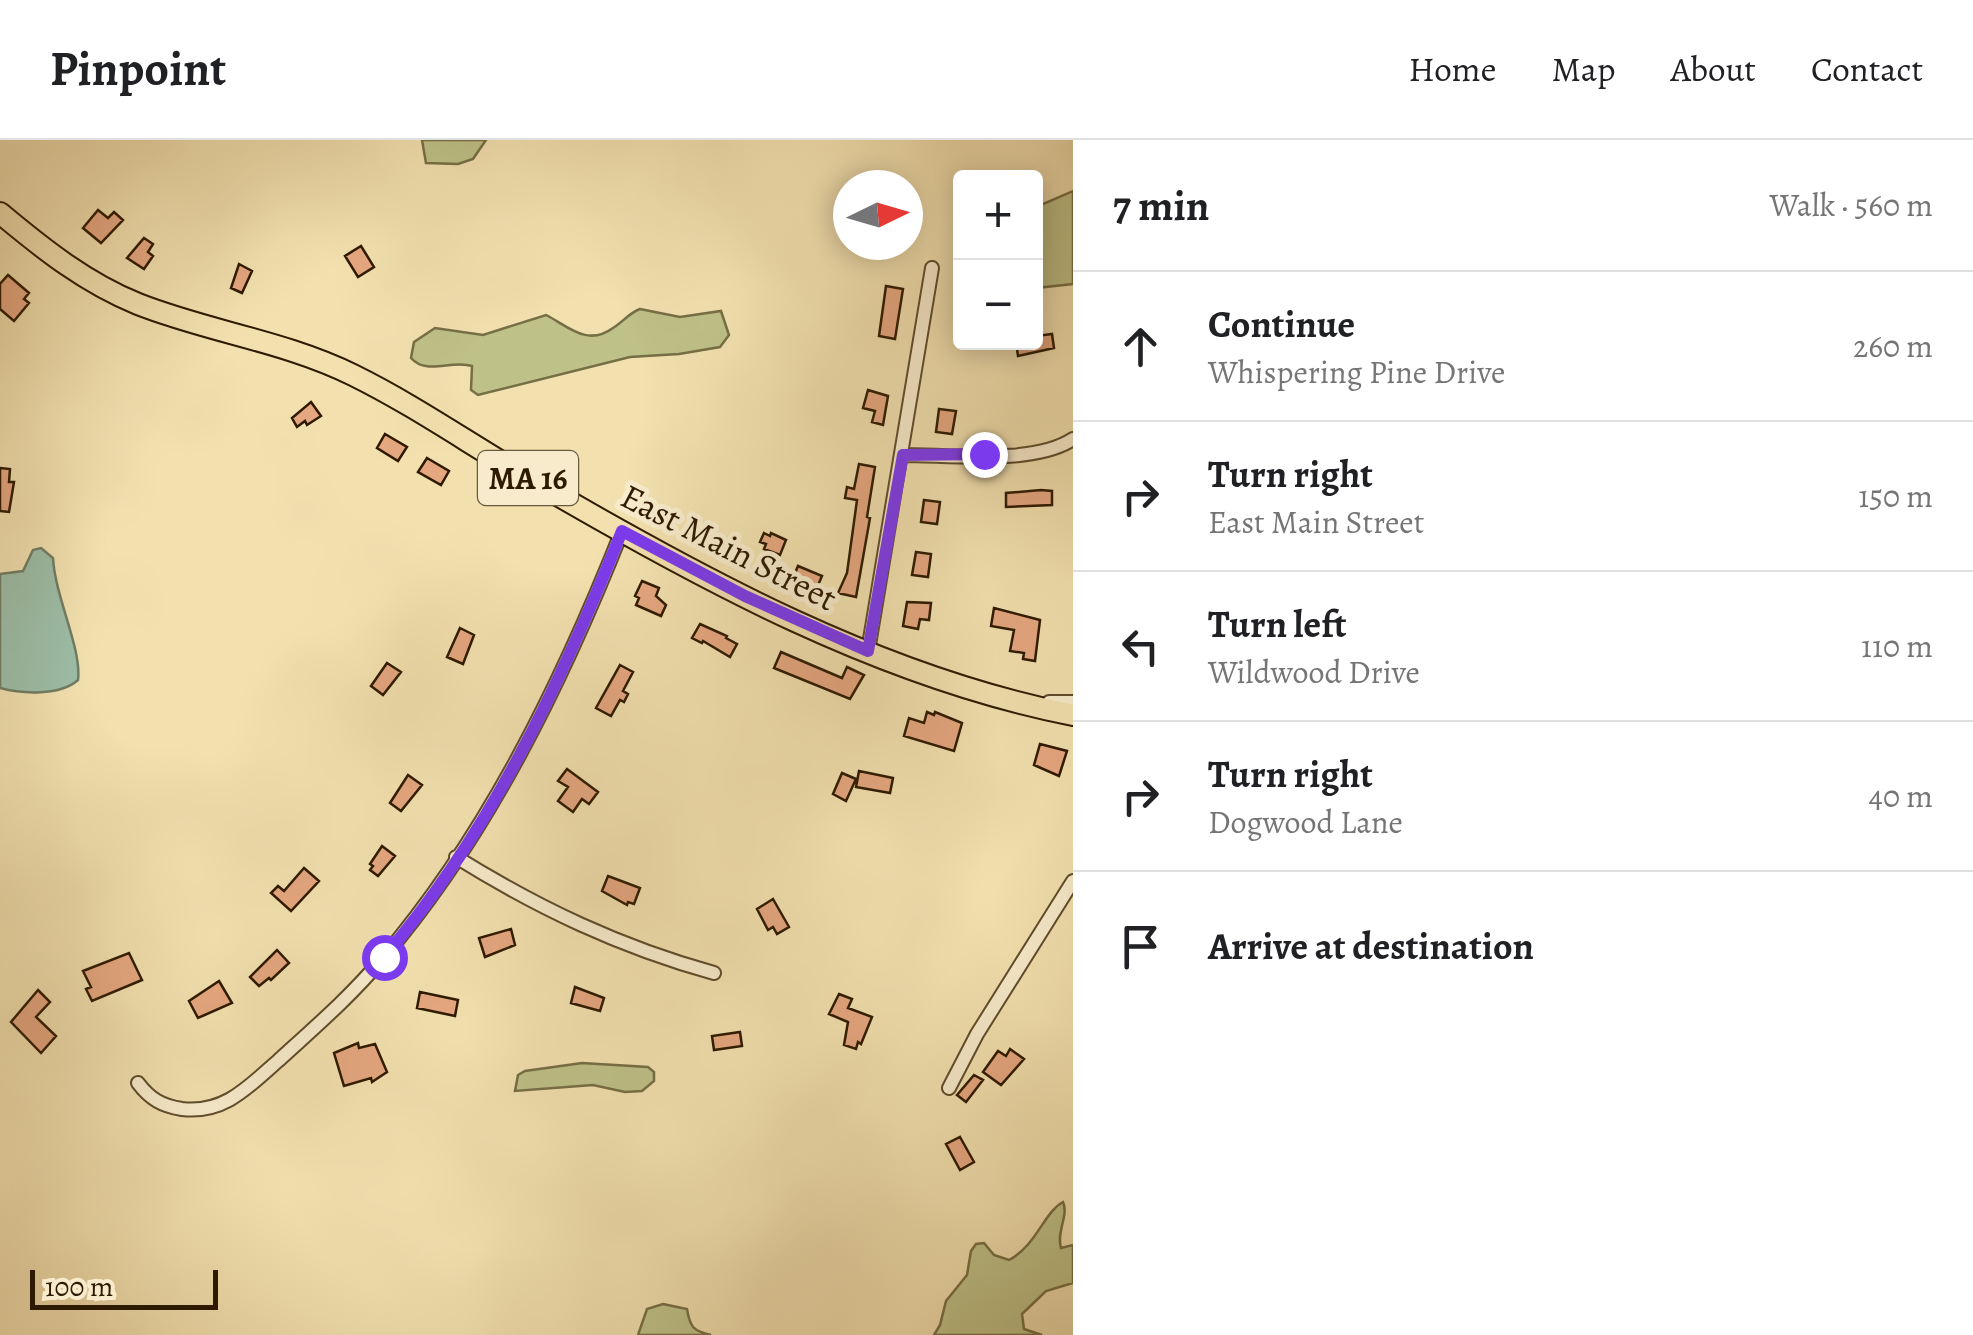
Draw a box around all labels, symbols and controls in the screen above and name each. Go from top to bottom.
text: Pinpoint [50,36,226,102]
text: Home [1408,45,1496,93]
text: Map [1551,45,1615,93]
text: About [1670,45,1756,93]
text: Contact [1811,45,1923,93]
north arrow [833,170,923,260]
map controls [953,170,1043,350]
button: + [953,170,1043,260]
text: 7 min [1113,177,1209,234]
text: Walk · 560 m [1770,183,1933,227]
button: − [953,260,1043,350]
text: Continue [1208,298,1355,350]
icon: ahead [1113,319,1168,374]
text: 260 m [1853,324,1933,368]
text: Whispering Pine Drive [1208,350,1505,394]
route end [962,432,1008,478]
text: Turn right [1208,448,1373,500]
road number: MA 16 [478,451,578,505]
icon: right [1113,469,1168,524]
street label: East Main Street [613,472,845,622]
text: 150 m [1858,474,1933,518]
text: East Main Street [1208,500,1424,544]
text: Turn left [1208,598,1347,650]
icon: left [1113,619,1168,674]
text: 110 m [1861,624,1933,668]
text: Wildwood Drive [1208,650,1420,694]
text: Turn right [1208,748,1373,800]
icon: right [1113,769,1168,824]
text: 40 m [1868,774,1933,818]
text: Dogwood Lane [1208,800,1403,844]
icon: arrive [1113,919,1168,974]
text: Arrive at destination [1208,920,1534,972]
route start [362,935,408,981]
scale bar [30,1265,218,1310]
text: 100 m [45,1268,113,1306]

